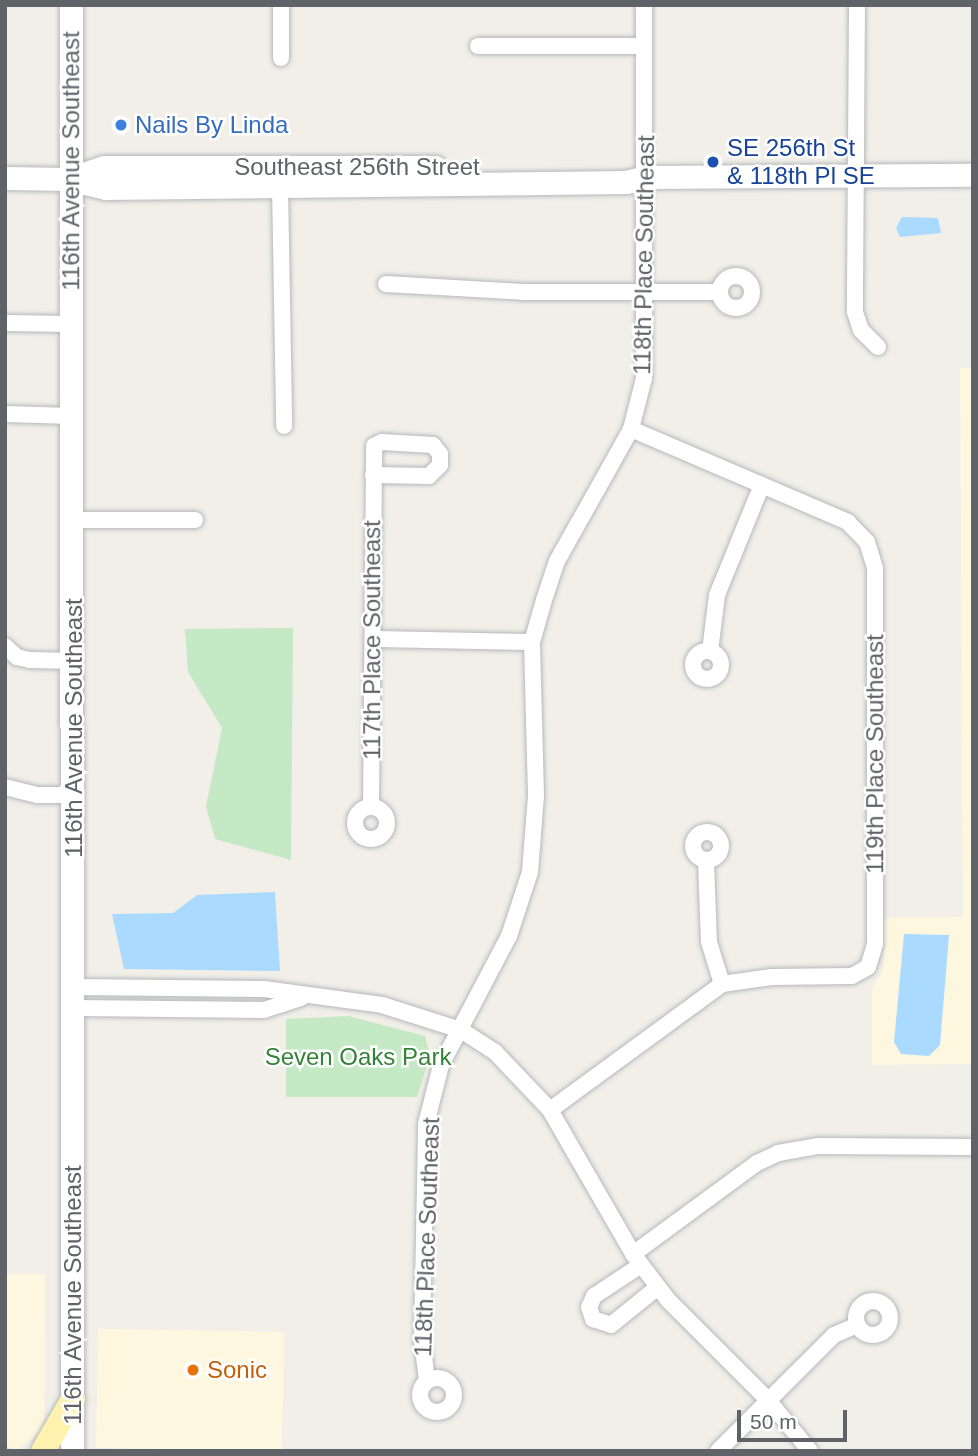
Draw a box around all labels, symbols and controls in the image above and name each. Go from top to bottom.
street label: 116th Avenue Southeast [57,31,85,291]
place label: Nails By Linda [135,111,288,139]
marker: Nails By Linda [113,117,129,133]
place label: SE 256th St & 118th Pl SE [727,134,875,190]
street label: 118th Place Southeast [628,135,660,375]
street label: Southeast 256th Street [234,153,480,181]
marker: SE 256th St & 118th Pl SE [705,154,721,170]
street label: 117th Place Southeast [358,520,386,760]
street label: 116th Avenue Southeast [60,598,88,858]
street label: 119th Place Southeast [861,634,889,874]
park label: Seven Oaks Park [265,1043,451,1071]
street label: 118th Place Southeast [408,1117,446,1357]
street label: 116th Avenue Southeast [59,1165,87,1425]
place label: Sonic [207,1356,267,1384]
marker: Sonic [185,1362,201,1378]
scale bar [740,1396,850,1440]
text: 50 m [750,1410,797,1433]

